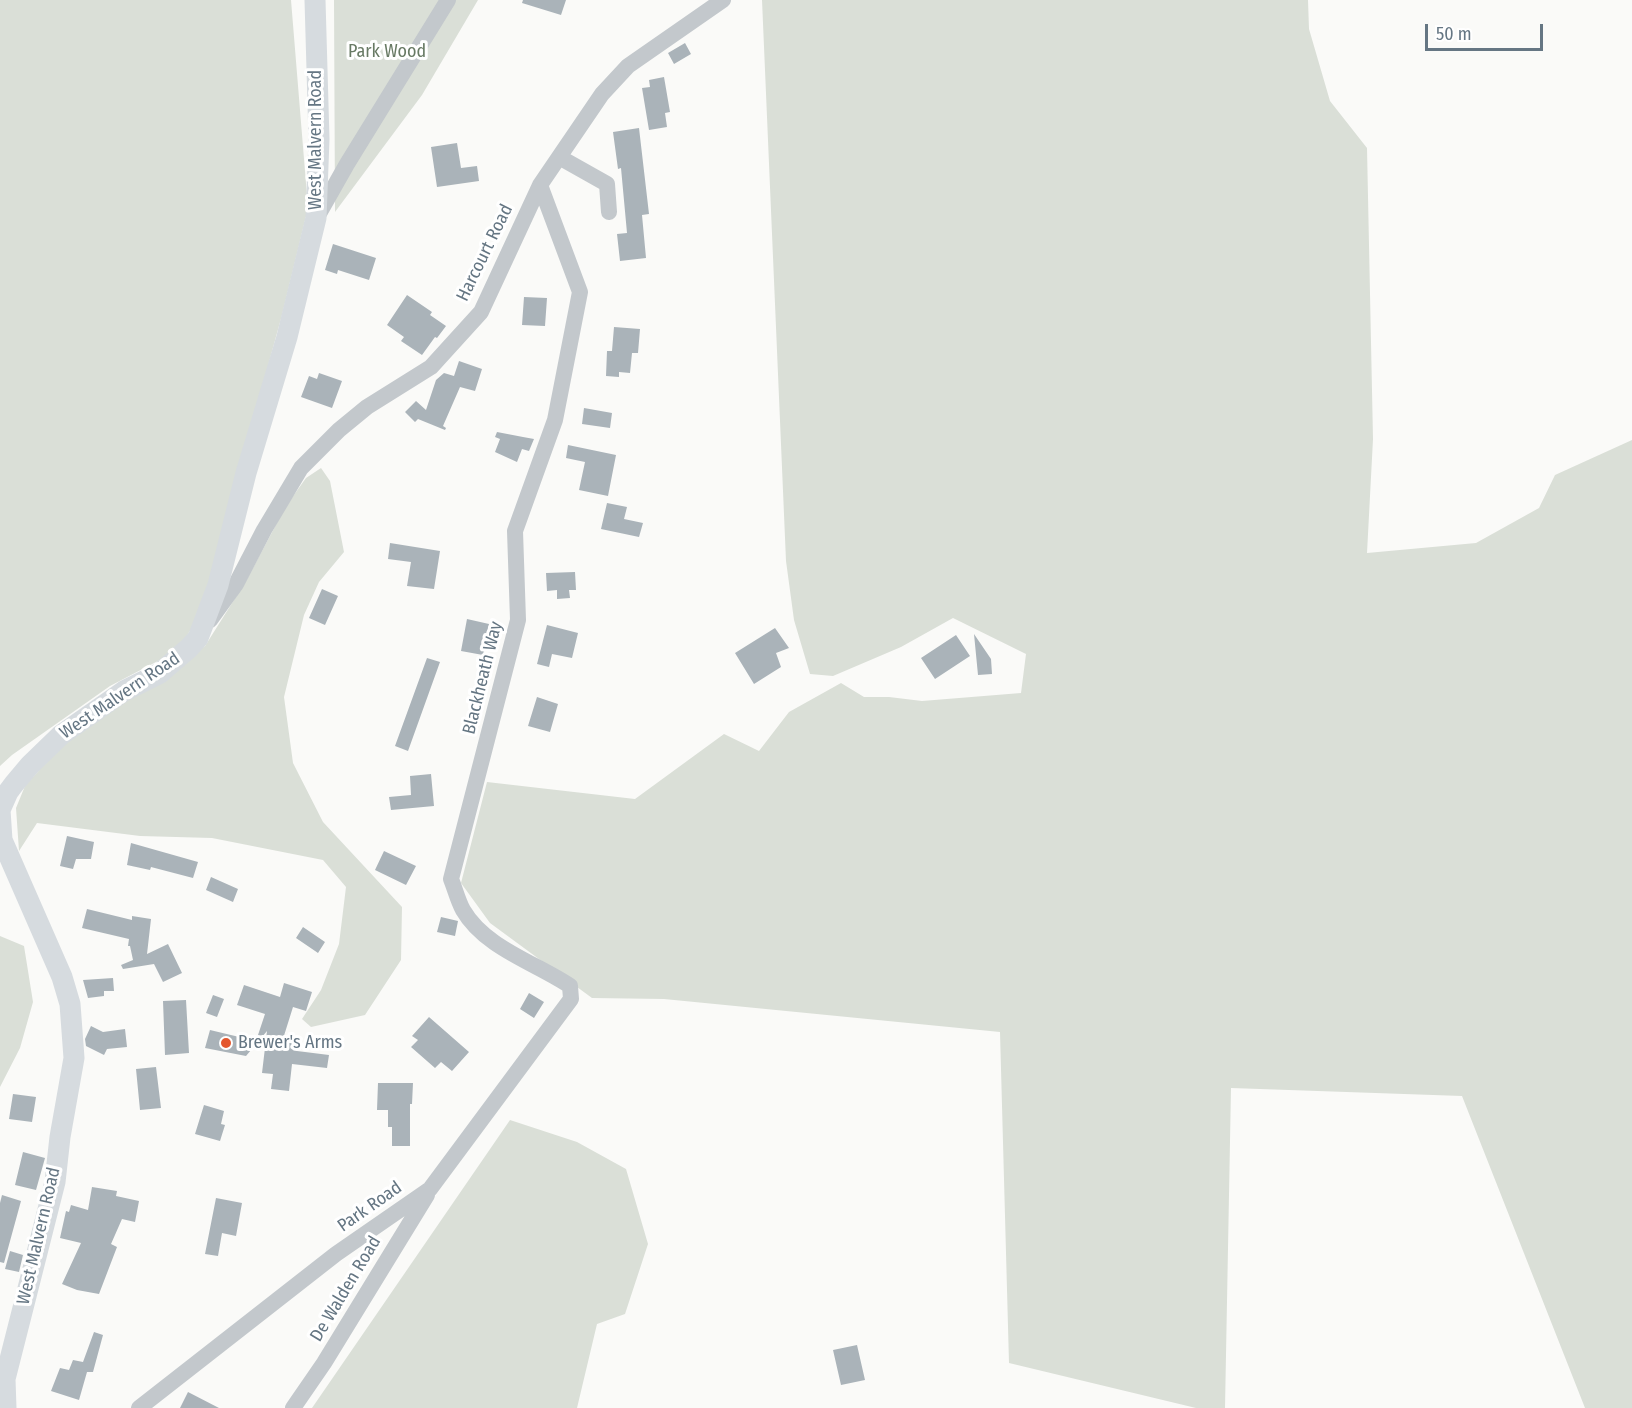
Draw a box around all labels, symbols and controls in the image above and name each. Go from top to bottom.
scale bar [1428,12,1546,50]
text: 50 m [1436,23,1472,45]
park label: Park Wood [348,41,426,63]
street label: West Malvern Road [305,70,327,210]
street label: Harcourt Road [452,201,518,305]
street label: Blackheath Way [459,619,507,737]
street label: West Malvern Road [56,648,184,744]
place label: Brewer's Arms [238,1032,342,1054]
marker: Brewer's Arms [219,1036,233,1050]
street label: West Malvern Road [13,1165,65,1307]
street label: Park Road [334,1177,406,1237]
street label: De Walden Road [306,1232,386,1346]

